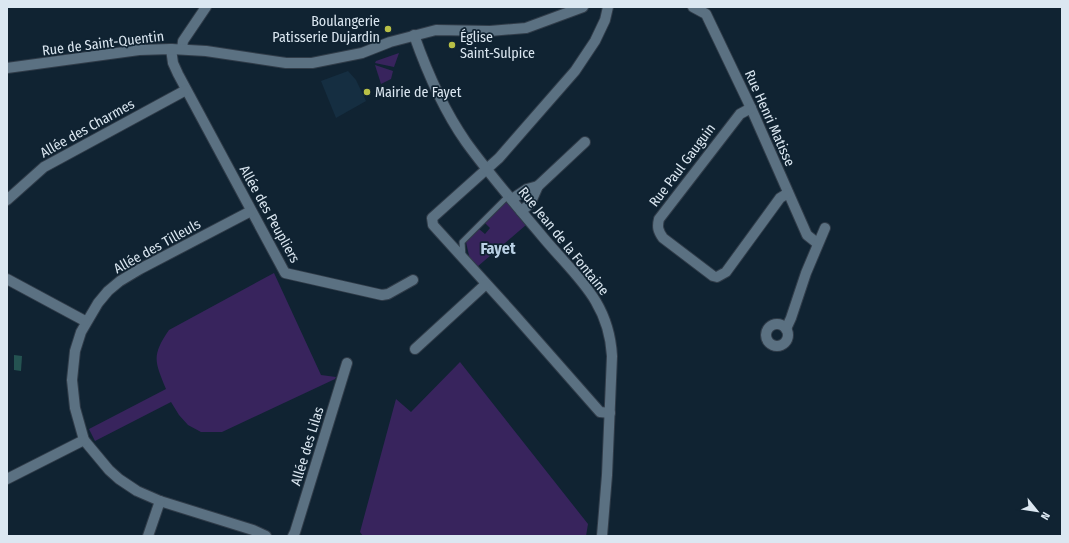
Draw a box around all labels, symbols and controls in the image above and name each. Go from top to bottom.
place label: Boulangerie Patisserie Dujardin [272,13,380,46]
marker: Boulangerie Patisserie Dujardin [383,24,393,34]
street label: Rue de Saint-Quentin [41,28,165,59]
place label: Église Saint-Sulpice [460,28,535,62]
marker: Église Saint-Sulpice [447,40,457,50]
street label: Rue Henri Matisse [741,68,798,169]
place label: Mairie de Fayet [375,84,462,101]
marker: Mairie de Fayet [362,87,372,97]
street label: Allée des Charmes [37,95,137,161]
street label: Rue Paul Gauguin [646,120,719,210]
street label: Allée des Peupliers [236,162,303,266]
street label: Rue Jean de la Fontaine [515,184,613,299]
street label: Allée des Tilleuls [111,216,204,277]
district label: Fayet [480,239,516,258]
street label: Allée des Lilas [287,405,328,488]
north arrow [1017,491,1057,531]
text: N [1038,510,1053,522]

